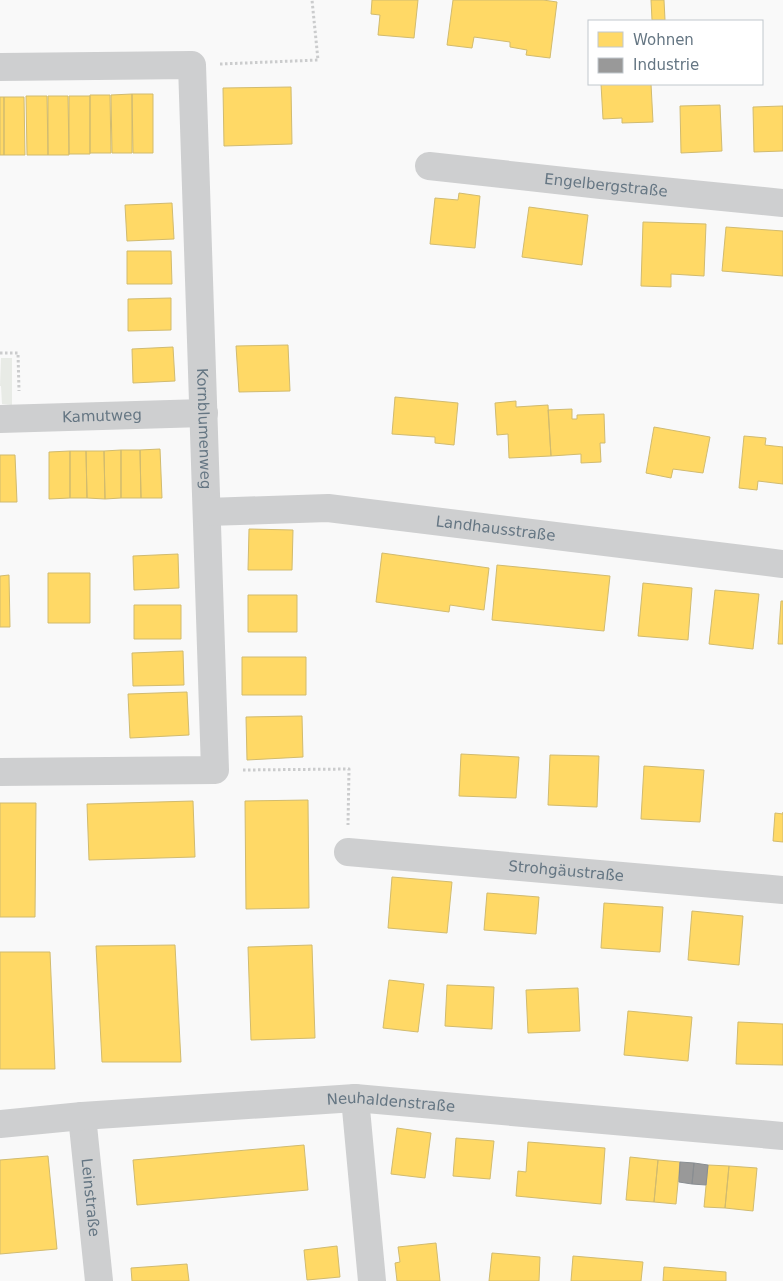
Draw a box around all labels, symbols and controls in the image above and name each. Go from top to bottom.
legend [588,20,763,85]
text: Wohnen [633,31,694,49]
text: Industrie [633,56,699,74]
street label: Engelbergstraße [543,170,668,201]
street label: Kornblumenweg [193,368,215,490]
street label: Kamutweg [62,406,142,426]
street label: Landhausstraße [435,512,557,545]
street label: Strohgäustraße [508,857,625,885]
street label: Neuhaldenstraße [326,1089,456,1116]
street label: Leinstraße [77,1157,103,1238]

